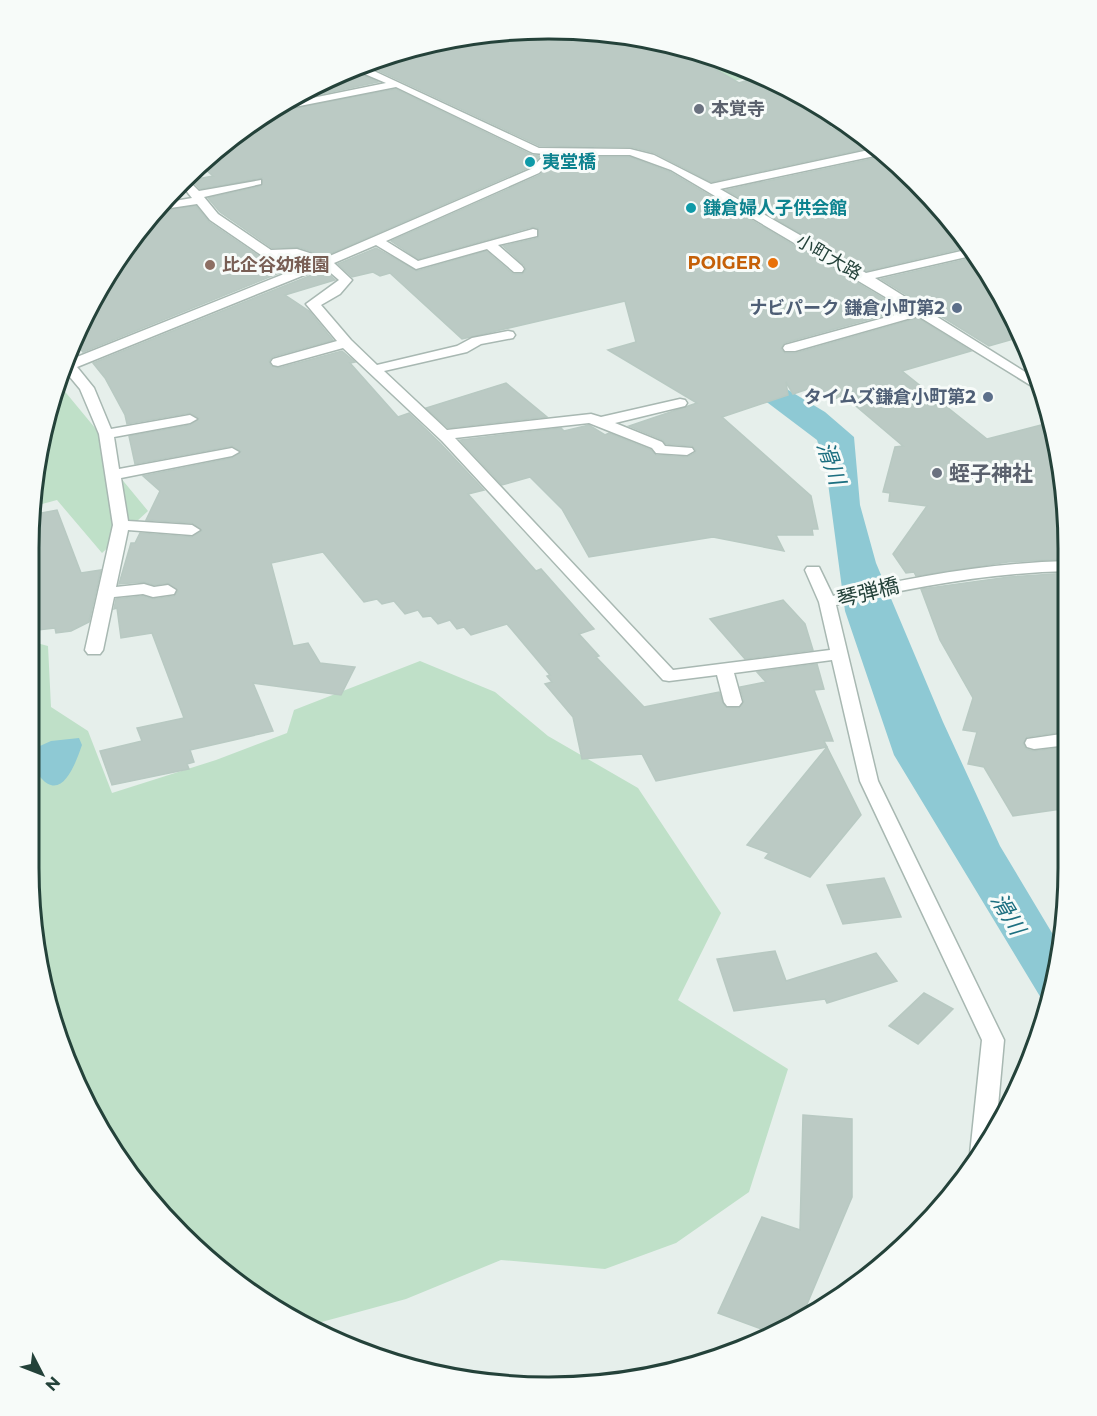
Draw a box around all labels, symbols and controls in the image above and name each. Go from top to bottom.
place label: 本覚寺 [711,98,765,120]
marker: 本覚寺 [692,102,706,116]
place label: 夷堂橋 [542,151,596,173]
marker: 夷堂橋 [523,155,537,169]
place label: 鎌倉婦人子供会館 [703,197,847,219]
marker: 鎌倉婦人子供会館 [684,201,698,215]
street label: 小町大路 [792,229,866,285]
place label: POIGER [688,252,761,274]
place label: 比企谷幼稚園 [222,254,330,276]
marker: POIGER [766,256,780,270]
marker: 比企谷幼稚園 [203,258,217,272]
place label: ナビパーク 鎌倉小町第2 [749,297,945,319]
marker: ナビパーク 鎌倉小町第2 [950,301,964,315]
place label: タイムズ鎌倉小町第2 [804,386,976,408]
marker: タイムズ鎌倉小町第2 [981,390,995,404]
water label: 滑川 [811,438,852,490]
place label: 蛭子神社 [949,461,1033,486]
marker: 蛭子神社 [930,466,944,480]
street label: 琴弾橋 [834,572,902,612]
water label: 滑川 [985,888,1032,942]
north arrow [12,1344,72,1404]
text: N [41,1373,64,1395]

